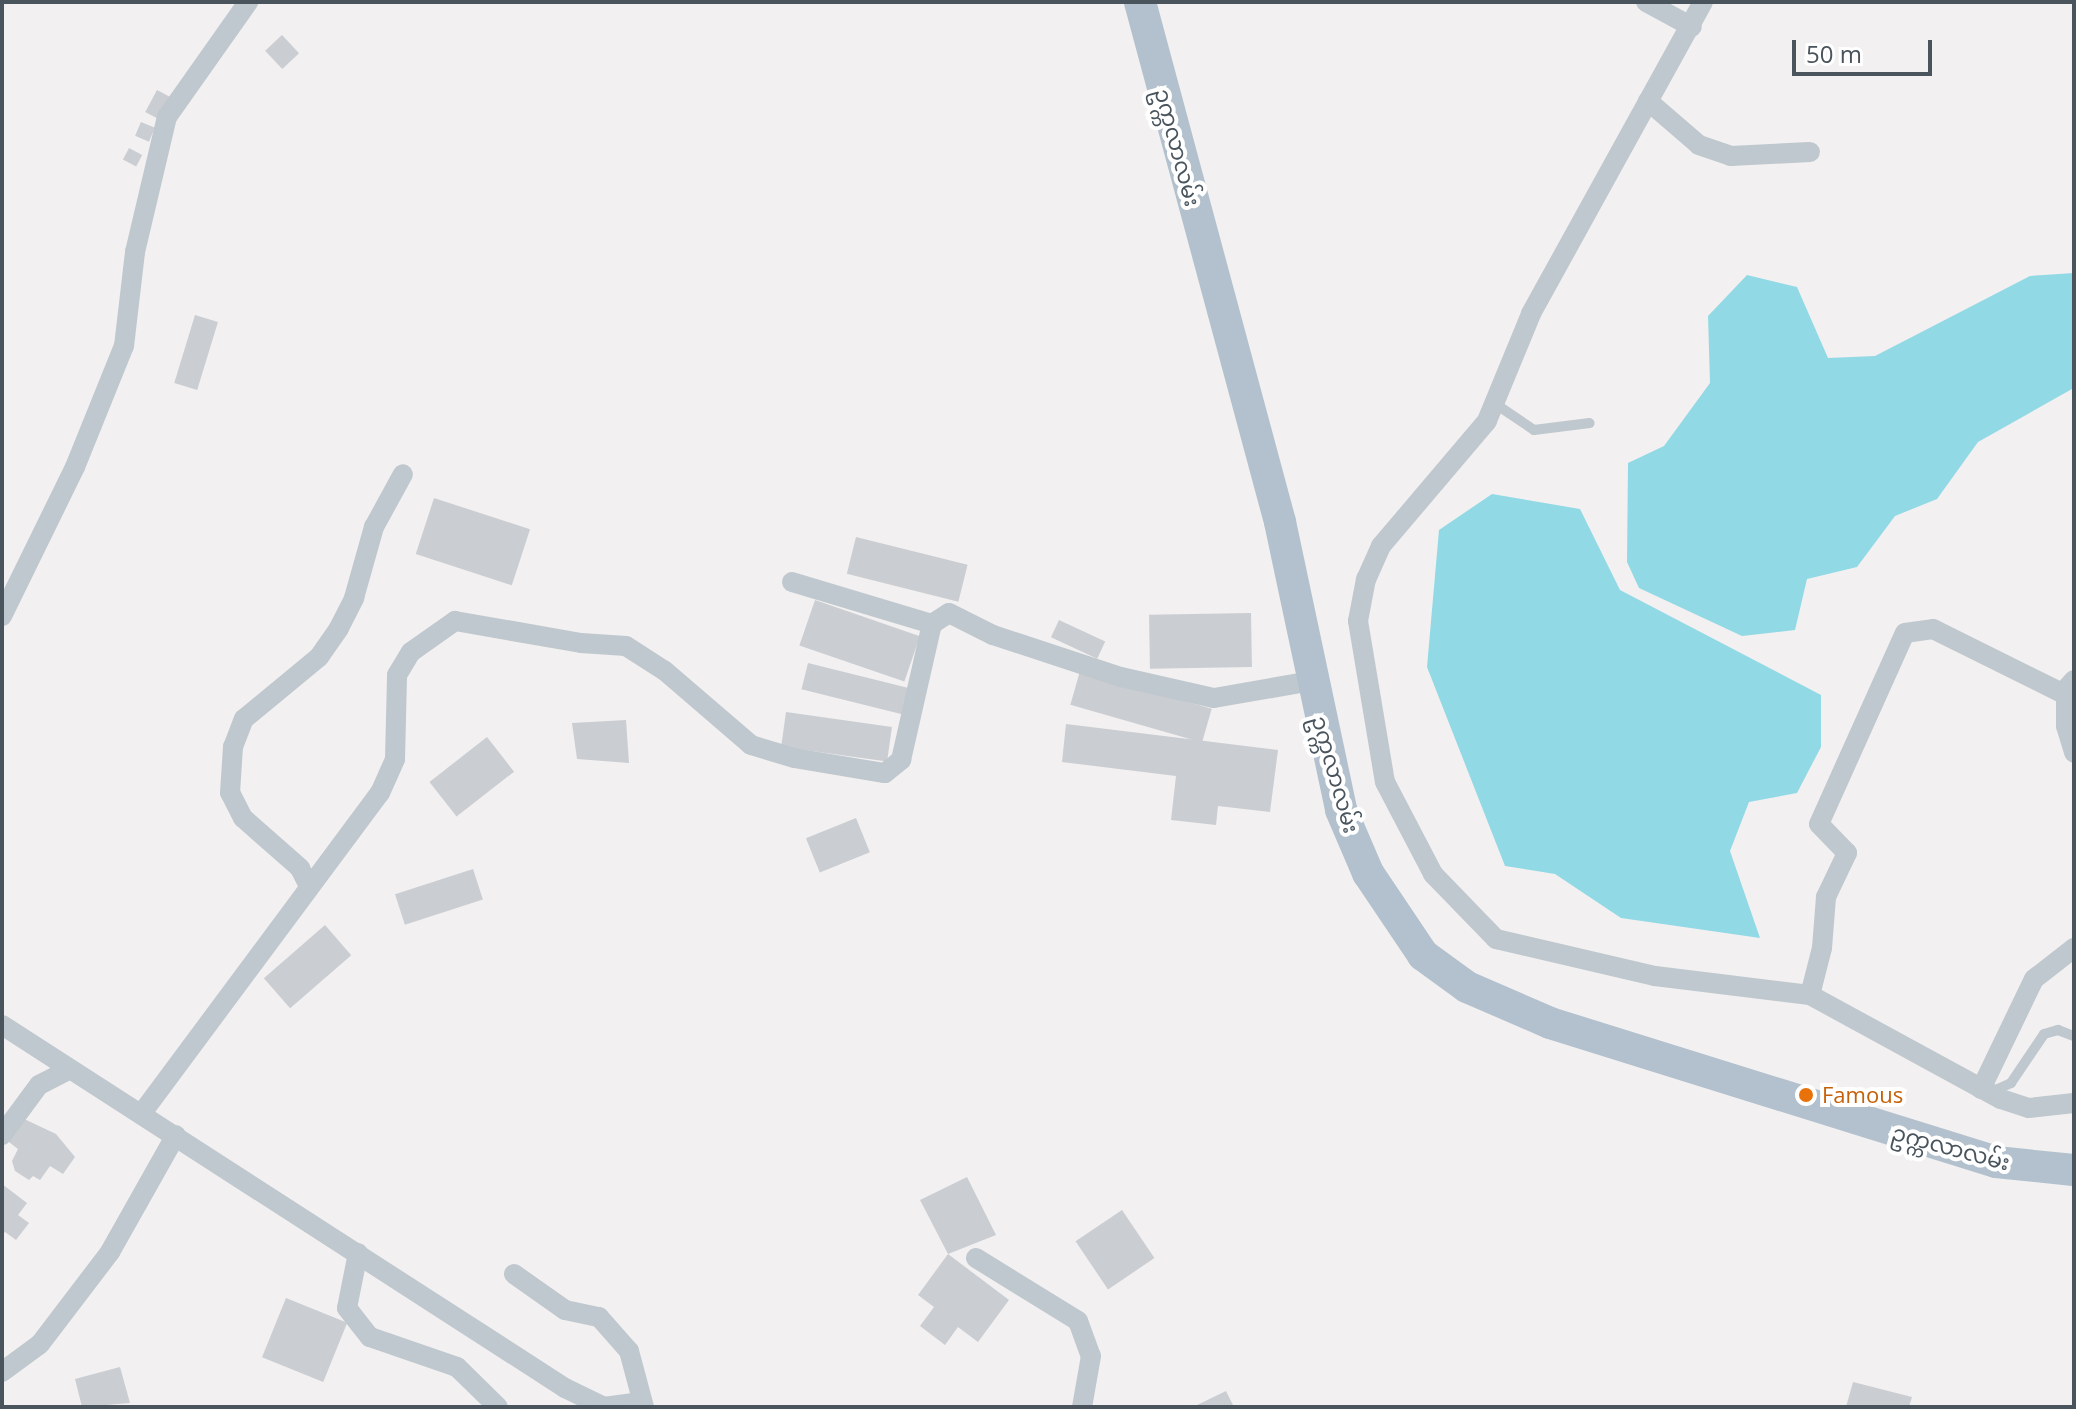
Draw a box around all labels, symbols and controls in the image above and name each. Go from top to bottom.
scale bar [1796,24,1936,74]
text: 50 m [1806,37,1862,70]
street label: ဥက္ကလာလမ်း [1150,85,1206,209]
street label: ဥက္ကလာလမ်း [1307,712,1365,836]
place label: Famous [1822,1082,1903,1108]
marker: Famous [1797,1086,1815,1104]
street label: ဥက္ကလာလမ်း [1889,1119,2013,1175]

